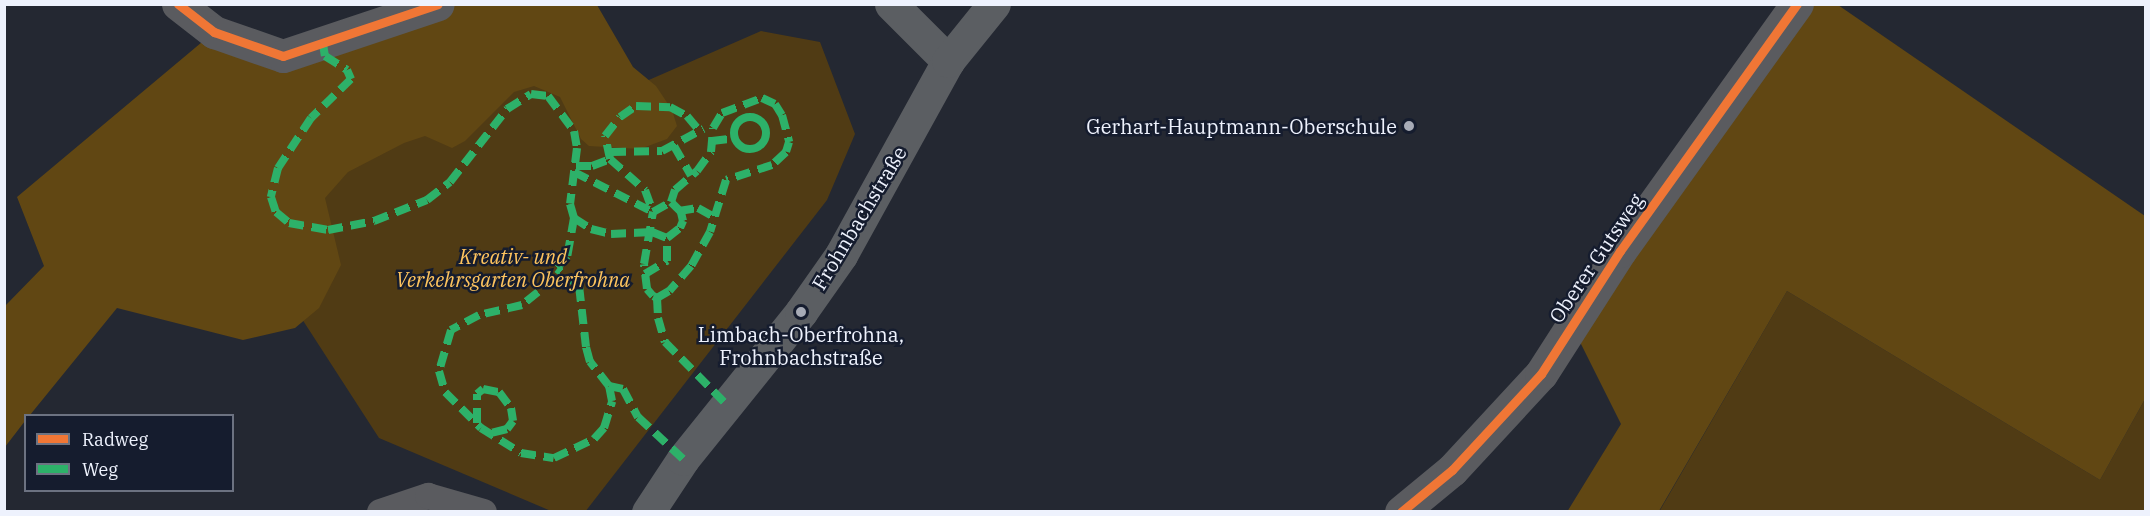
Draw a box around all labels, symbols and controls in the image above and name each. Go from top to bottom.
place label: Gerhart-Hauptmann-Oberschule [1086,114,1397,138]
marker: Gerhart-Hauptmann-Oberschule [1402,119,1416,133]
street label: Frohnbachstraße [807,142,911,294]
street label: Oberer Gutsweg [1544,189,1648,327]
park label: Kreativ- und Verkehrsgarten Oberfrohna [396,245,630,292]
marker: Limbach-Oberfrohna, Frohnbachstraße [794,305,808,319]
place label: Limbach-Oberfrohna, Frohnbachstraße [698,322,904,369]
legend [24,414,234,492]
text: Radweg [82,428,148,451]
text: Weg [82,458,118,481]

